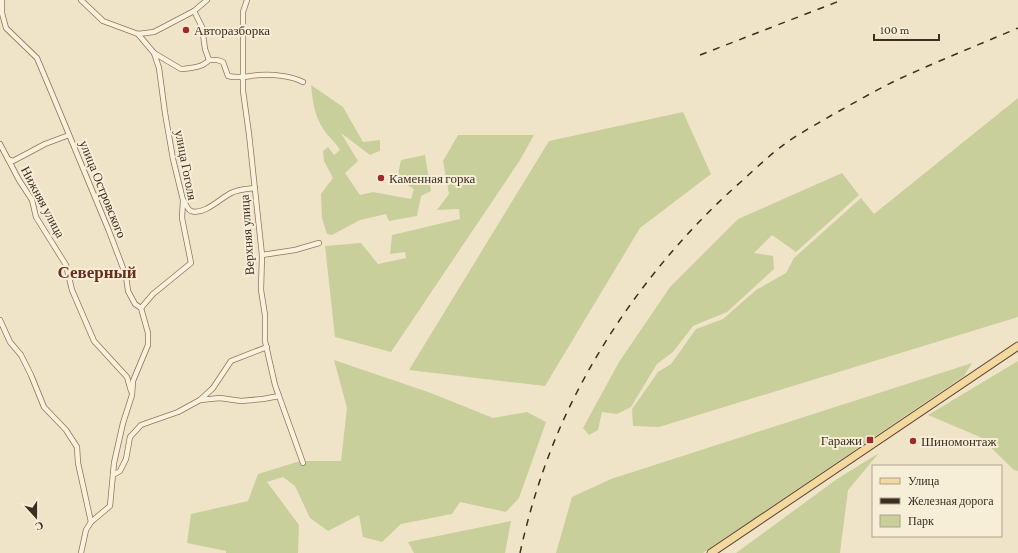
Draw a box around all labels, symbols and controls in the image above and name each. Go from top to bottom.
scale bar [874,16,939,42]
place label: Авторазборка [194,23,270,38]
text: 100 m [880,23,910,37]
marker: Авторазборка [181,25,191,35]
street label: улица Гоголя [172,129,200,201]
street label: улица Островского [77,138,129,240]
street label: Нижняя улица [18,164,68,241]
place label: Каменная горка [389,171,475,186]
marker: Каменная горка [376,173,386,183]
street label: Верхняя улица [237,194,257,276]
district label: Северный [57,263,137,282]
place label: Гаражи [821,433,862,448]
place label: Шиномонтаж [921,434,998,449]
marker: Гаражи [865,435,875,445]
marker: Шиномонтаж [908,436,918,446]
legend [872,465,1002,537]
text: Улица [908,474,940,488]
text: Железная дорога [908,494,994,508]
north arrow [16,497,56,537]
text: Парк [908,514,934,528]
text: С [34,519,45,533]

